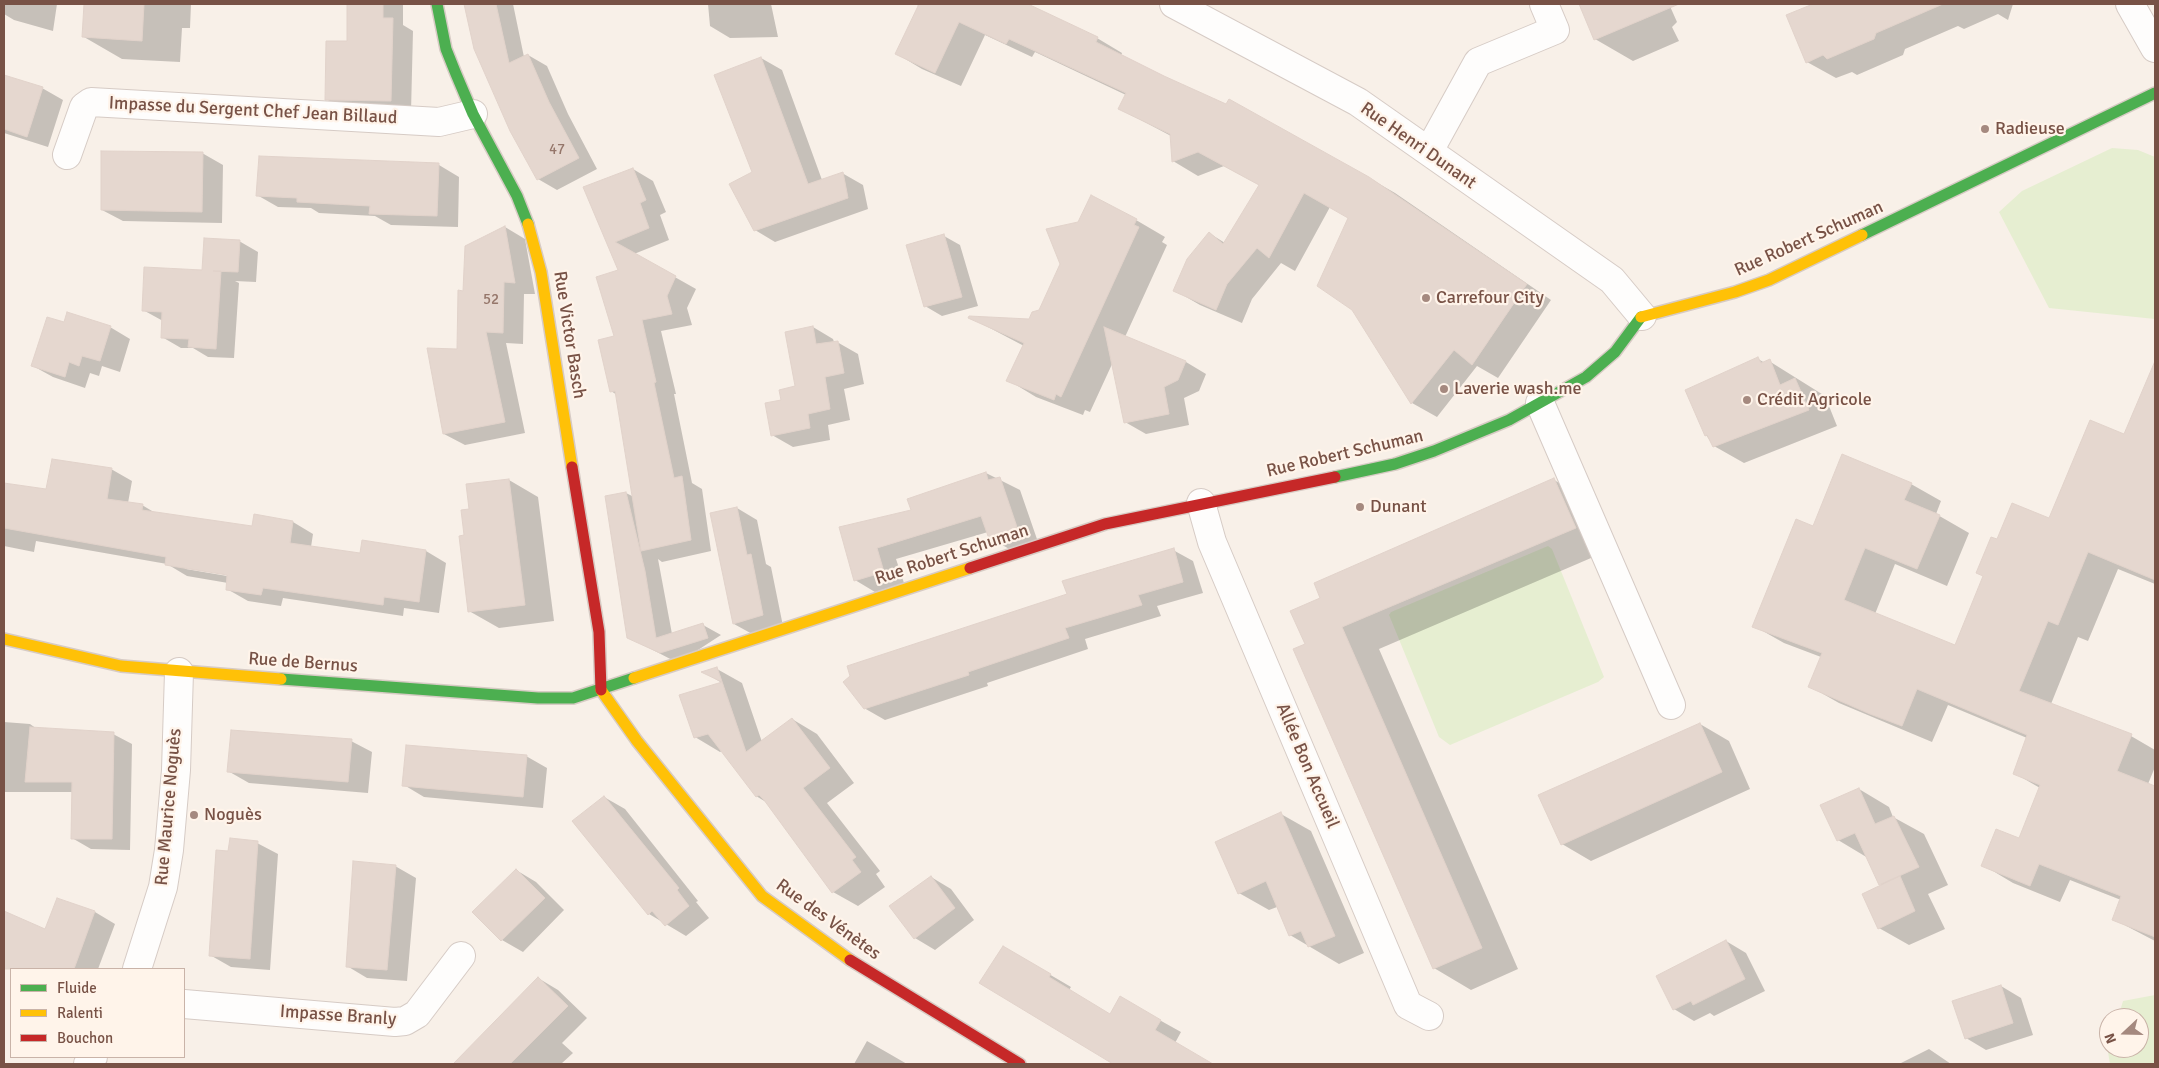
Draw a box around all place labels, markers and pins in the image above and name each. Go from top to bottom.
place label: Radieuse [1995,118,2065,140]
marker: Radieuse [1979,123,1991,135]
place label: Carrefour City [1436,287,1544,309]
marker: Carrefour City [1420,292,1432,304]
place label: Laverie wash.me [1454,378,1582,400]
marker: Laverie wash.me [1438,383,1450,395]
place label: Crédit Agricole [1757,389,1872,411]
marker: Crédit Agricole [1741,394,1753,406]
place label: Dunant [1370,496,1427,518]
marker: Dunant [1354,501,1366,513]
place label: Noguès [204,804,262,826]
marker: Noguès [188,809,200,821]

